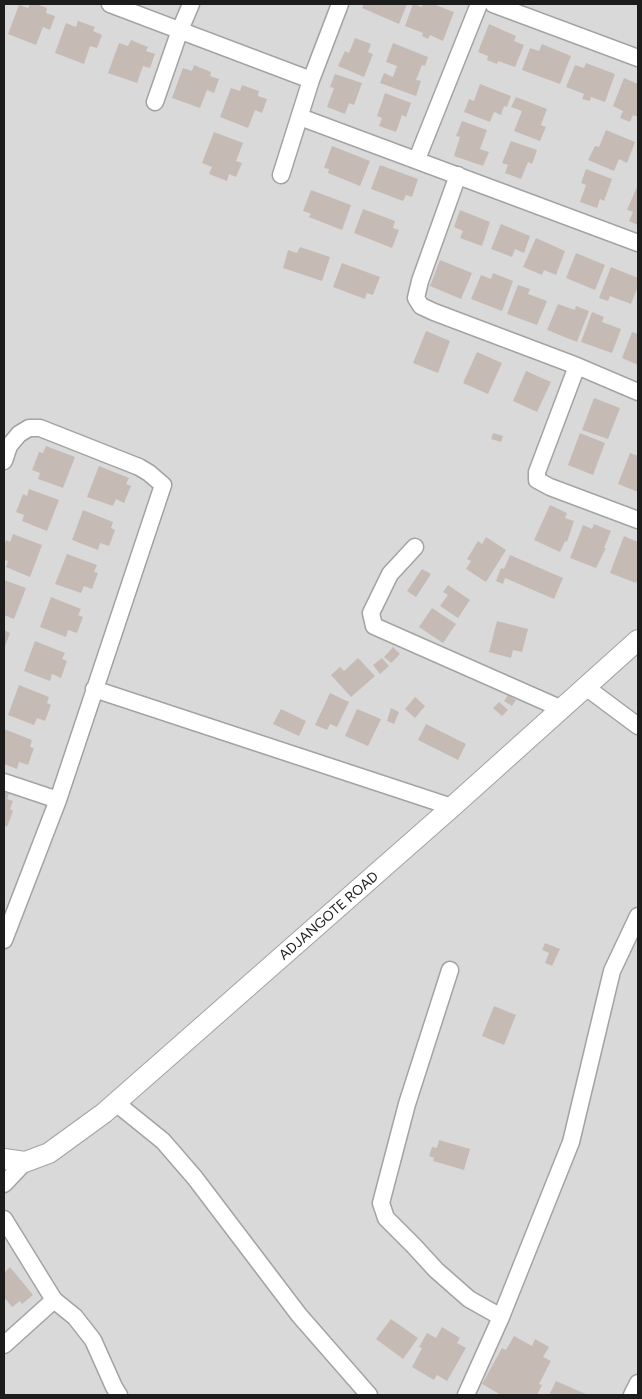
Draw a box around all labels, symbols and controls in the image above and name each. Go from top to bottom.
street label: ADJANGOTE ROAD [276,868,382,964]

